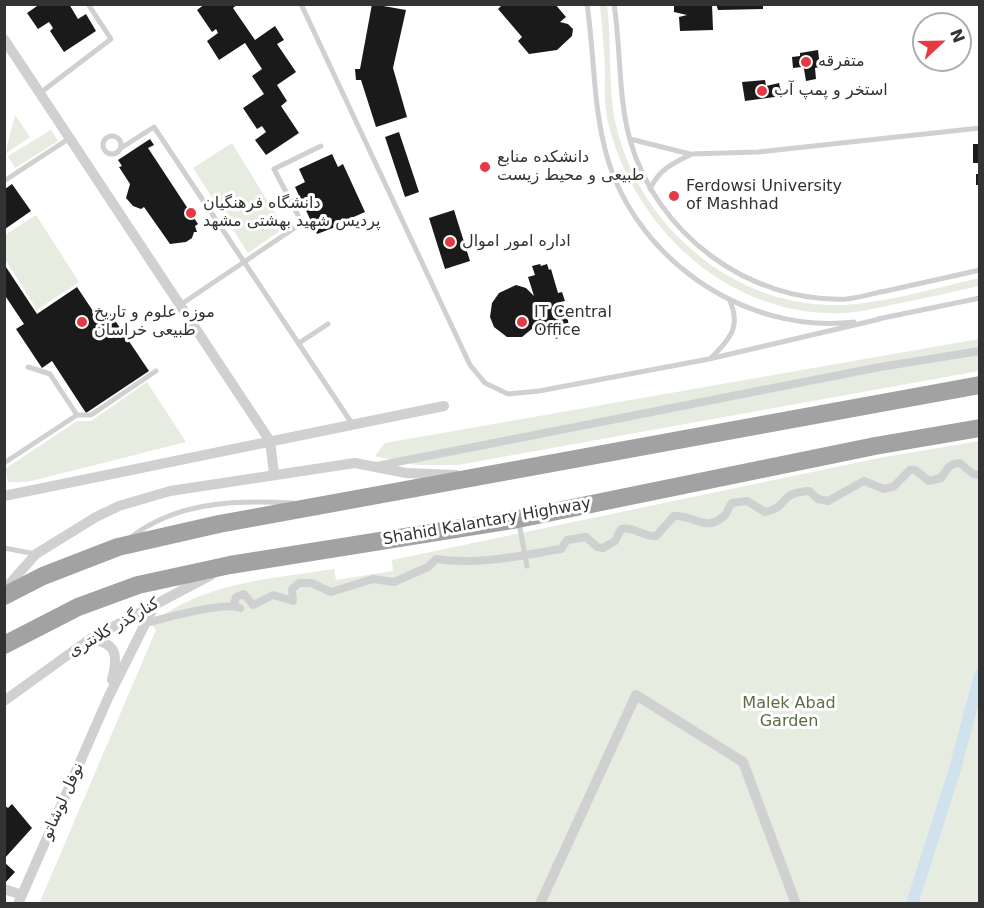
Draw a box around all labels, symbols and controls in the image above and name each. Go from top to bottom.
north arrow [912,12,972,72]
text: N [946,26,969,46]
place label: متفرقه [818,52,865,72]
marker: متفرقه [799,55,813,69]
place label: استخر و پمپ آب [774,81,888,101]
marker: استخر و پمپ آب [755,84,769,98]
place label: دانشکده منابع طبیعی و محیط زیست [497,148,645,186]
marker: دانشکده منابع طبیعی و محیط زیست [478,160,492,174]
place label: Ferdowsi University of Mashhad [686,177,842,215]
marker: Ferdowsi University of Mashhad [667,189,681,203]
place label: دانشگاه فرهنگیان پردیس شهید بهشتی مشهد [203,194,380,232]
marker: دانشگاه فرهنگیان پردیس شهید بهشتی مشهد [184,206,198,220]
place label: اداره امور اموال [462,232,571,252]
marker: اداره امور اموال [443,235,457,249]
place label: موزه علوم و تاریخ طبیعی خراسان [94,303,215,341]
place label: IT Central Office [534,303,612,341]
marker: موزه علوم و تاریخ طبیعی خراسان [75,315,89,329]
marker: IT Central Office [515,315,529,329]
street label: Shahid Kalantary Highway [382,494,592,550]
street label: کنارگذر کلانتری [65,594,163,662]
park label: Malek Abad Garden [742,694,836,732]
street label: نوفل لوشاتو [38,760,88,842]

